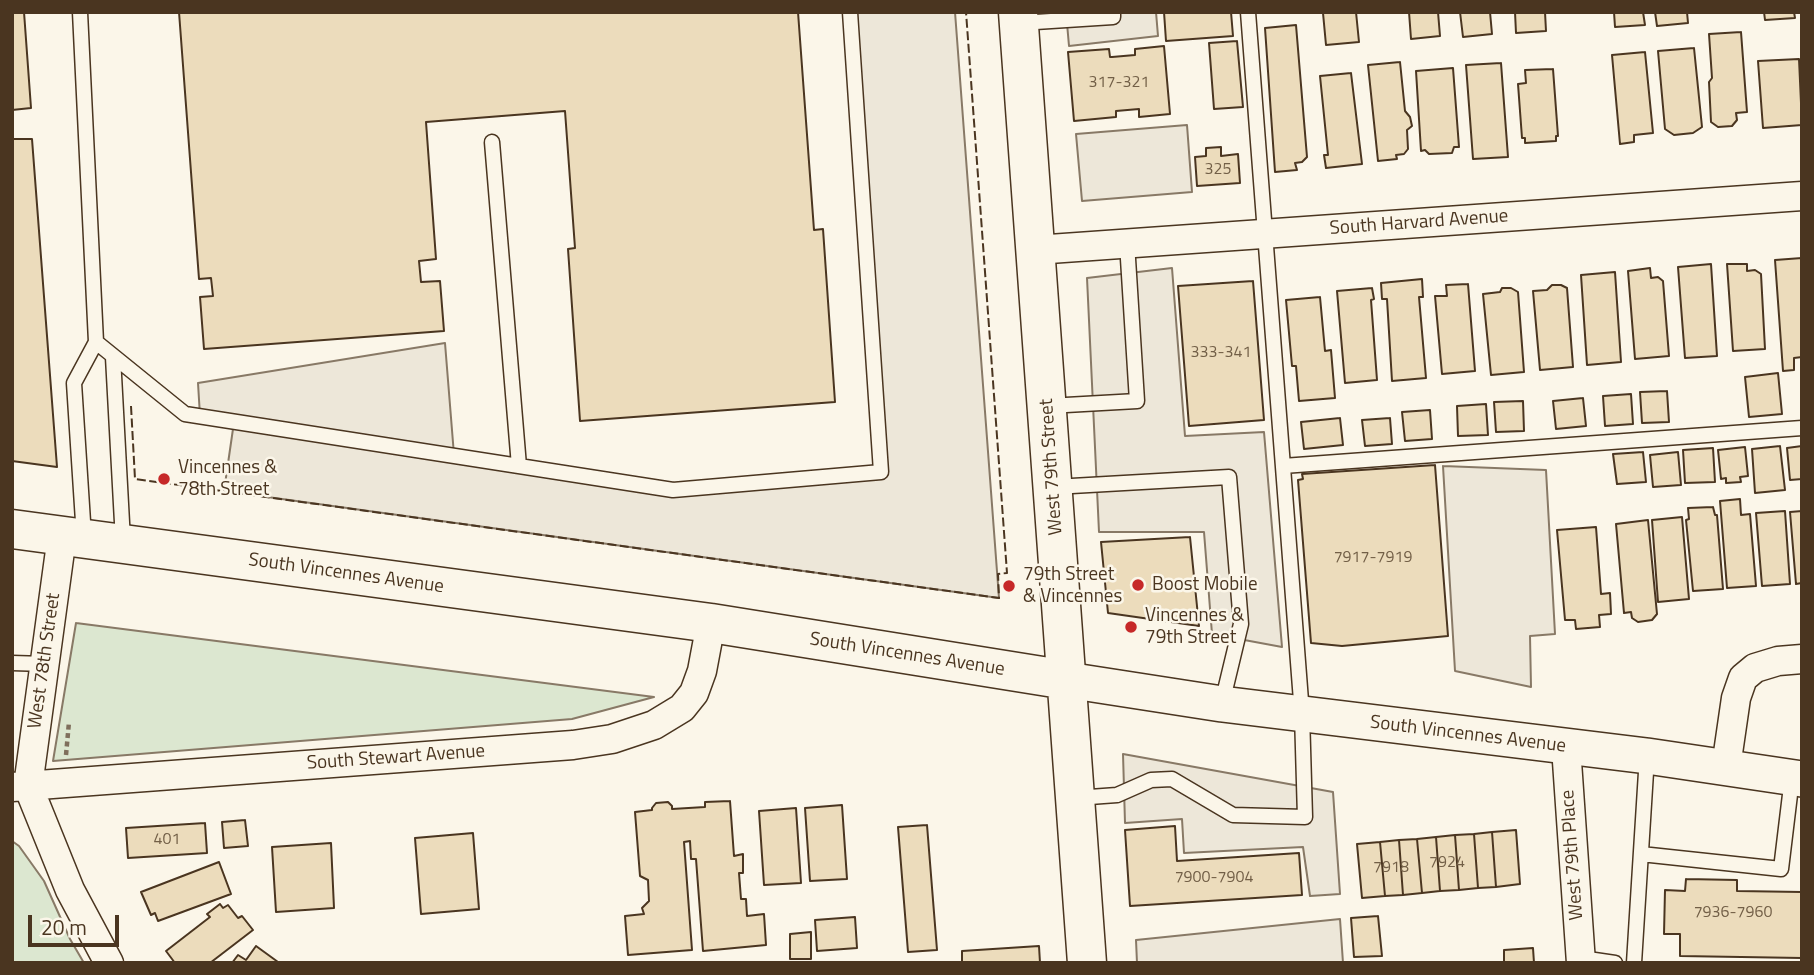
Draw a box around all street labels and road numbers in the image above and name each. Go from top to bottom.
street label: South Harvard Avenue [1329,205,1509,241]
street label: West 79th Street [1036,398,1068,536]
street label: South Vincennes Avenue [247,549,445,599]
street label: West 78th Street [24,592,66,730]
street label: South Vincennes Avenue [808,628,1006,682]
street label: South Vincennes Avenue [1369,712,1567,758]
street label: South Stewart Avenue [306,740,486,776]
street label: West 79th Place [1557,789,1589,921]

